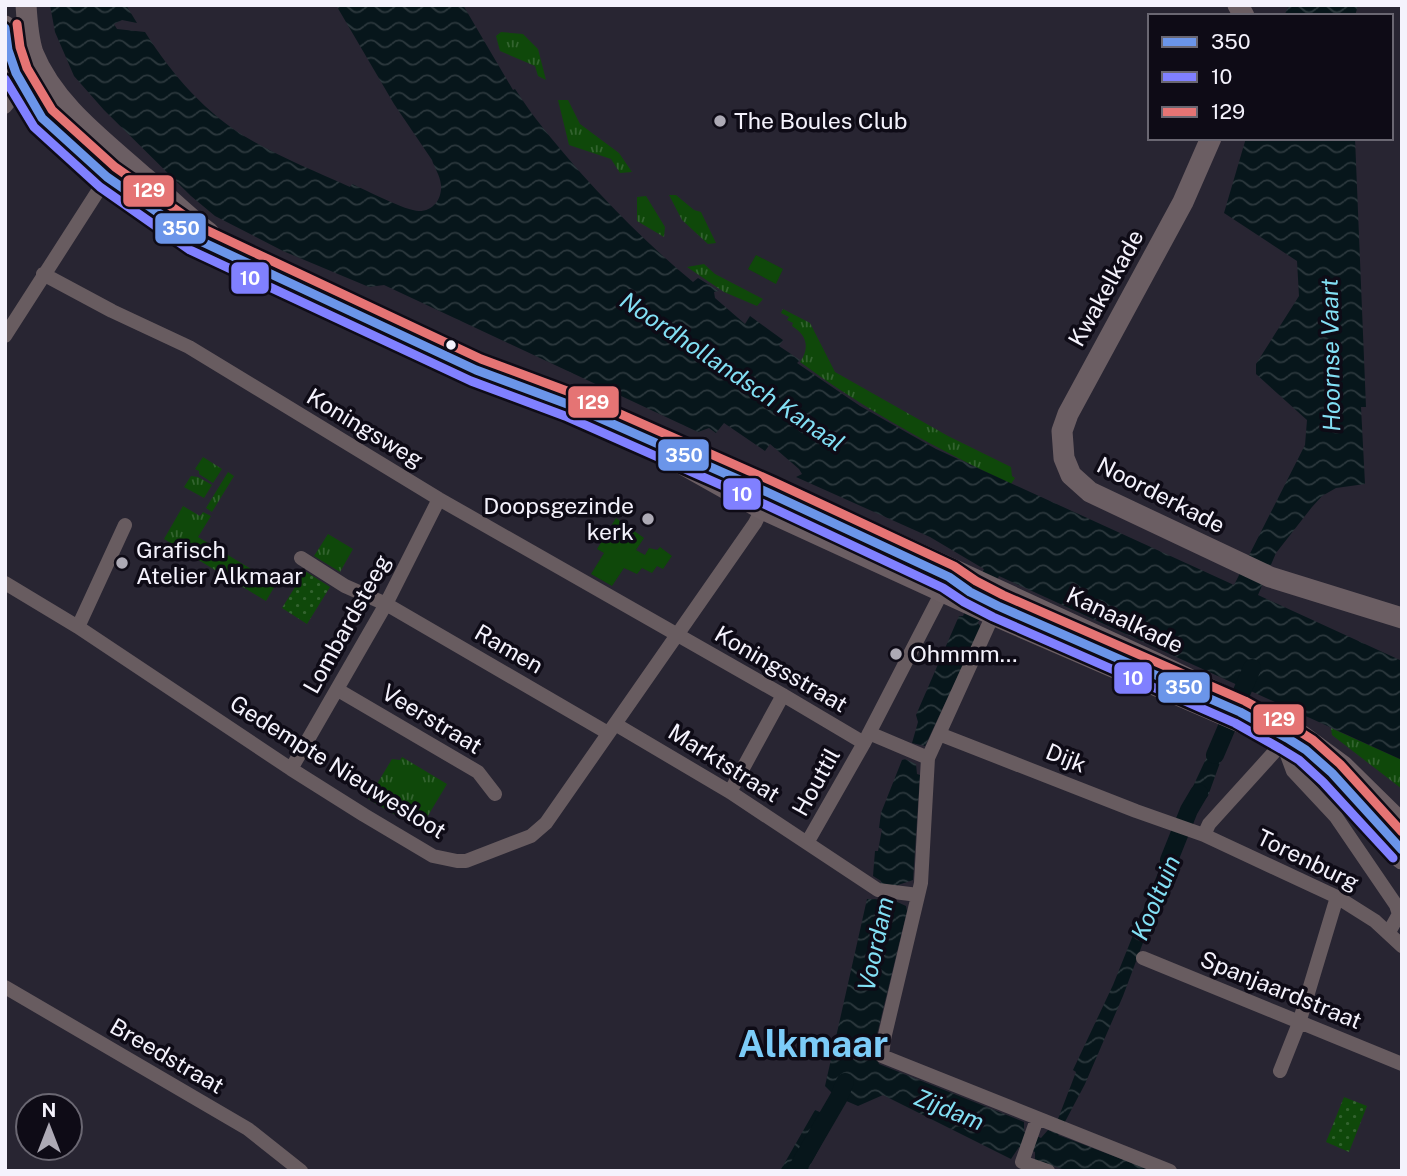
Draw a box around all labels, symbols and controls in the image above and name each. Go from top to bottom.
legend [1148,14,1393,140]
text: 350 [1211,29,1251,54]
text: 10 [1211,64,1232,89]
text: 129 [1211,99,1245,124]
place label: The Boules Club [734,107,908,134]
marker: The Boules Club [712,113,728,129]
line badge: 129 [122,174,175,208]
text: 129 [133,179,165,201]
line badge: 350 [154,212,207,245]
text: 350 [162,217,200,239]
street label: Kwakelkade [1062,225,1149,351]
line badge: 10 [230,261,270,295]
text: 10 [240,267,260,289]
water label: Hoornse Vaart [1315,278,1345,432]
water label: Noordhollandsch Kanaal [615,286,850,457]
unlabelled marker [444,338,458,352]
street label: Koningsweg [302,382,428,473]
line badge: 129 [567,385,620,419]
text: 129 [577,391,609,413]
line badge: 350 [657,438,710,472]
text: 350 [665,444,703,466]
street label: Noorderkade [1093,451,1230,538]
line badge: 10 [722,477,762,511]
text: 10 [732,483,752,505]
place label: Doopsgezinde kerk [483,492,634,545]
marker: Doopsgezinde kerk [640,511,656,527]
place label: Grafisch Atelier Alkmaar [136,536,303,589]
street label: Lombardsteeg [297,549,396,698]
marker: Grafisch Atelier Alkmaar [114,555,130,571]
street label: Kanaalkade [1063,581,1188,658]
street label: Ramen [470,618,548,679]
street label: Koningsstraat [710,620,852,717]
place label: Ohmmm... [910,640,1018,667]
marker: Ohmmm... [888,646,904,662]
line badge: 10 [1113,661,1153,695]
text: 10 [1123,667,1143,689]
line badge: 350 [1157,671,1211,704]
text: 350 [1165,676,1203,698]
street label: Veerstraat [377,678,487,759]
street label: Gedempte Nieuwesloot [225,689,451,844]
line badge: 129 [1252,703,1305,736]
text: 129 [1263,708,1295,730]
street label: Marktstraat [664,718,785,807]
street label: Dijk [1042,737,1090,778]
street label: Houttil [786,743,845,820]
street label: Torenburg [1253,823,1364,896]
water label: Kooltuin [1125,851,1185,944]
water label: Voordam [851,894,899,993]
street label: Spanjaardstraat [1197,945,1366,1034]
street label: Breedstraat [106,1012,229,1099]
district label: Alkmaar [738,1022,888,1065]
water label: Zijdam [910,1082,988,1136]
north arrow [14,1092,84,1162]
text: N [42,1099,56,1121]

